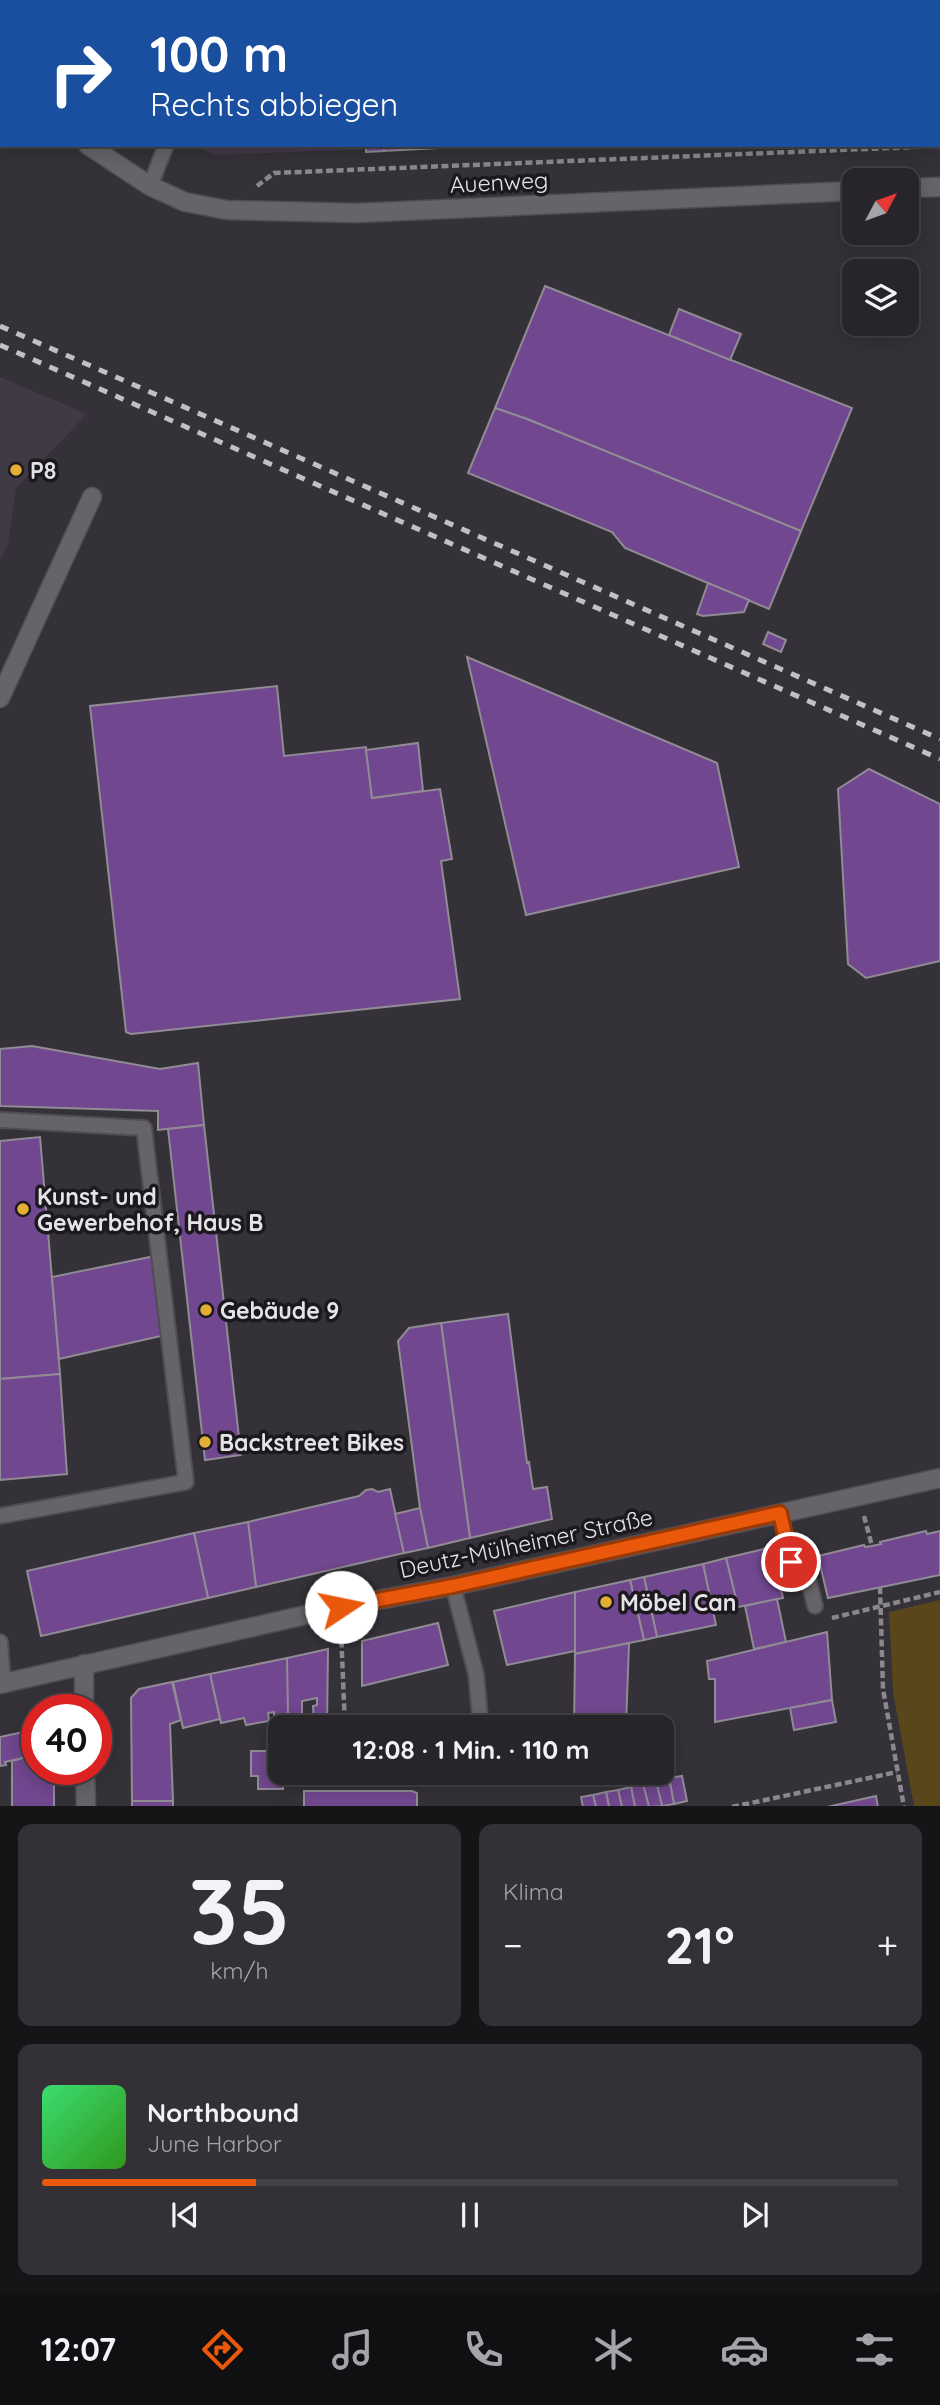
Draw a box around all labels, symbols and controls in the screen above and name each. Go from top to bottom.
text: 100 m [150,23,288,84]
icon: right [35,28,126,119]
text: Rechts abbiegen [150,84,398,124]
street label: Auenweg [449,165,549,199]
north arrow [842,168,919,245]
map controls [842,168,919,336]
button: layers [842,259,919,336]
place label: P8 [30,456,56,485]
marker: P8 [8,462,24,478]
place label: Kunst- und Gewerbehof, Haus B [37,1182,263,1237]
marker: Kunst- und Gewerbehof, Haus B [15,1201,31,1217]
place label: Gebäude 9 [220,1296,339,1325]
marker: Gebäude 9 [198,1302,214,1318]
place label: Backstreet Bikes [219,1428,404,1457]
marker: Backstreet Bikes [197,1434,213,1450]
street label: Deutz-Mülheimer Straße [397,1502,655,1584]
pin [761,1532,821,1592]
icon: arrive [772,1543,810,1581]
position arrow [304,1570,378,1644]
place label: Möbel Can [620,1588,736,1617]
marker: Möbel Can [598,1594,614,1610]
speed limit sign: 40 [21,1694,112,1785]
text: 12:08 · 1 Min. · 110 m [352,1733,590,1766]
text: 35 [189,1853,290,1967]
text: Klima [503,1877,564,1906]
text: 21° [665,1912,735,1977]
text: − [503,1921,523,1969]
text: + [877,1921,898,1969]
text: km/h [210,1956,269,1985]
text: Northbound [147,2096,299,2129]
text: June Harbor [147,2129,282,2158]
icon: previous [166,2196,204,2234]
icon: pause [451,2196,489,2234]
icon: next [736,2196,774,2234]
icon: directions [198,2325,247,2374]
icon: music [328,2325,377,2374]
icon: phone [459,2325,508,2374]
icon: climate [589,2325,638,2374]
icon: car [720,2325,769,2374]
icon: filters [850,2325,899,2374]
text: 12:07 [41,2329,116,2369]

